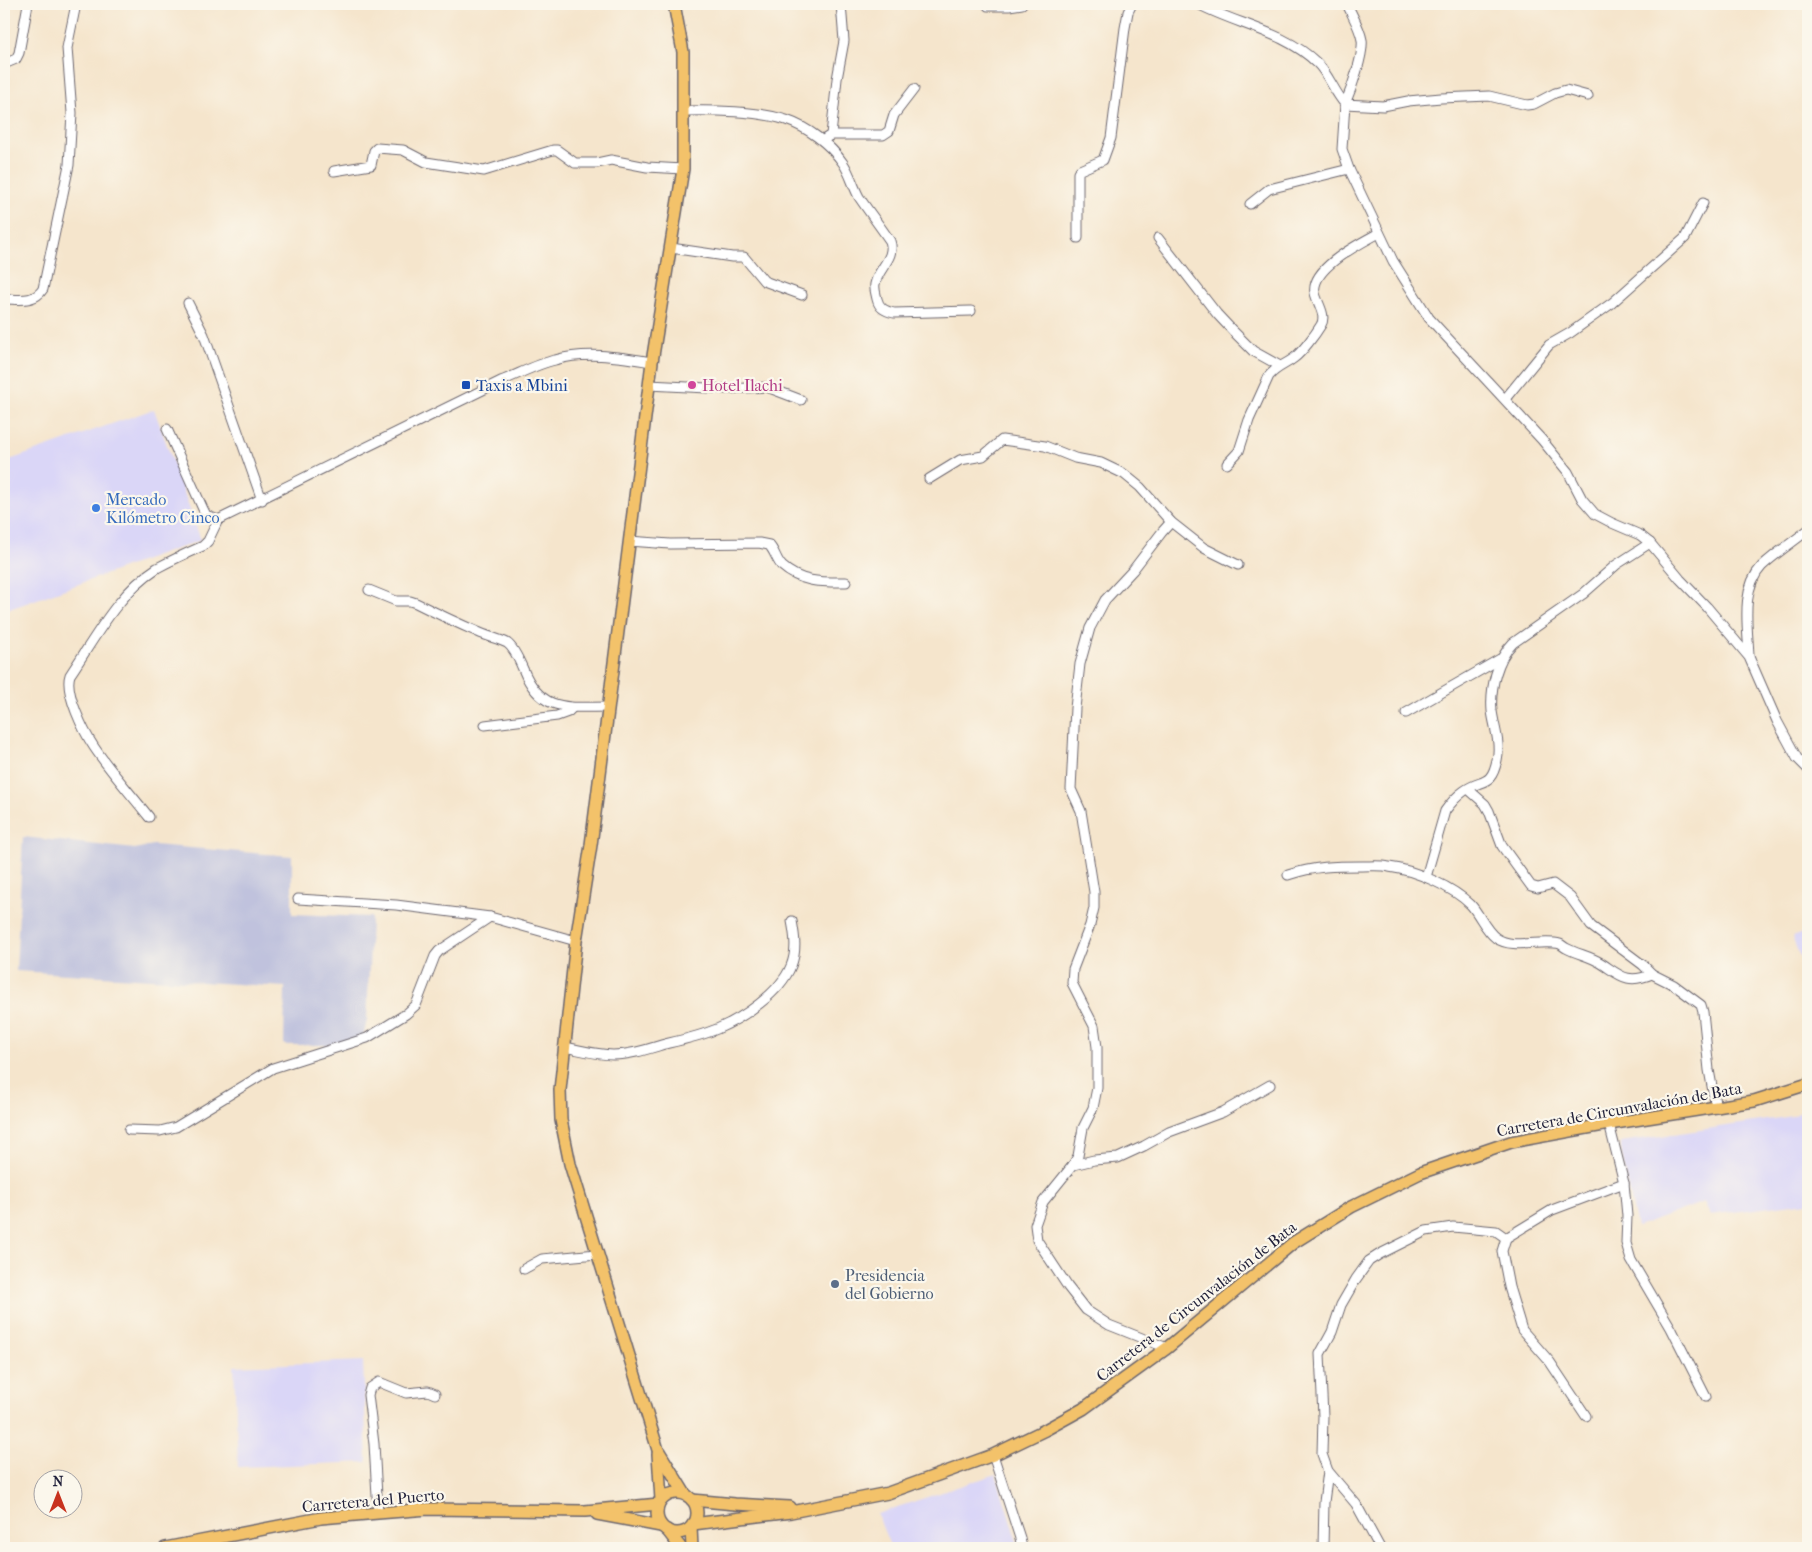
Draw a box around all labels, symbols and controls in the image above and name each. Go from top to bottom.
place label: Taxis a Mbini [476,376,568,395]
place label: Hotel Ilachi [702,376,783,395]
marker: Taxis a Mbini [460,379,472,391]
marker: Hotel Ilachi [686,379,698,391]
place label: Mercado Kilómetro Cinco [106,490,220,527]
marker: Mercado Kilómetro Cinco [90,502,102,514]
street label: Carretera de Circunvalación de Bata [1495,1078,1744,1140]
street label: Carretera de Circunvalación de Bata [1093,1217,1301,1385]
place label: Presidencia del Gobierno [845,1266,934,1303]
marker: Presidencia del Gobierno [829,1278,841,1290]
north arrow [32,1470,82,1520]
text: N [53,1473,64,1490]
street label: Carretera del Puerto [301,1485,445,1516]

